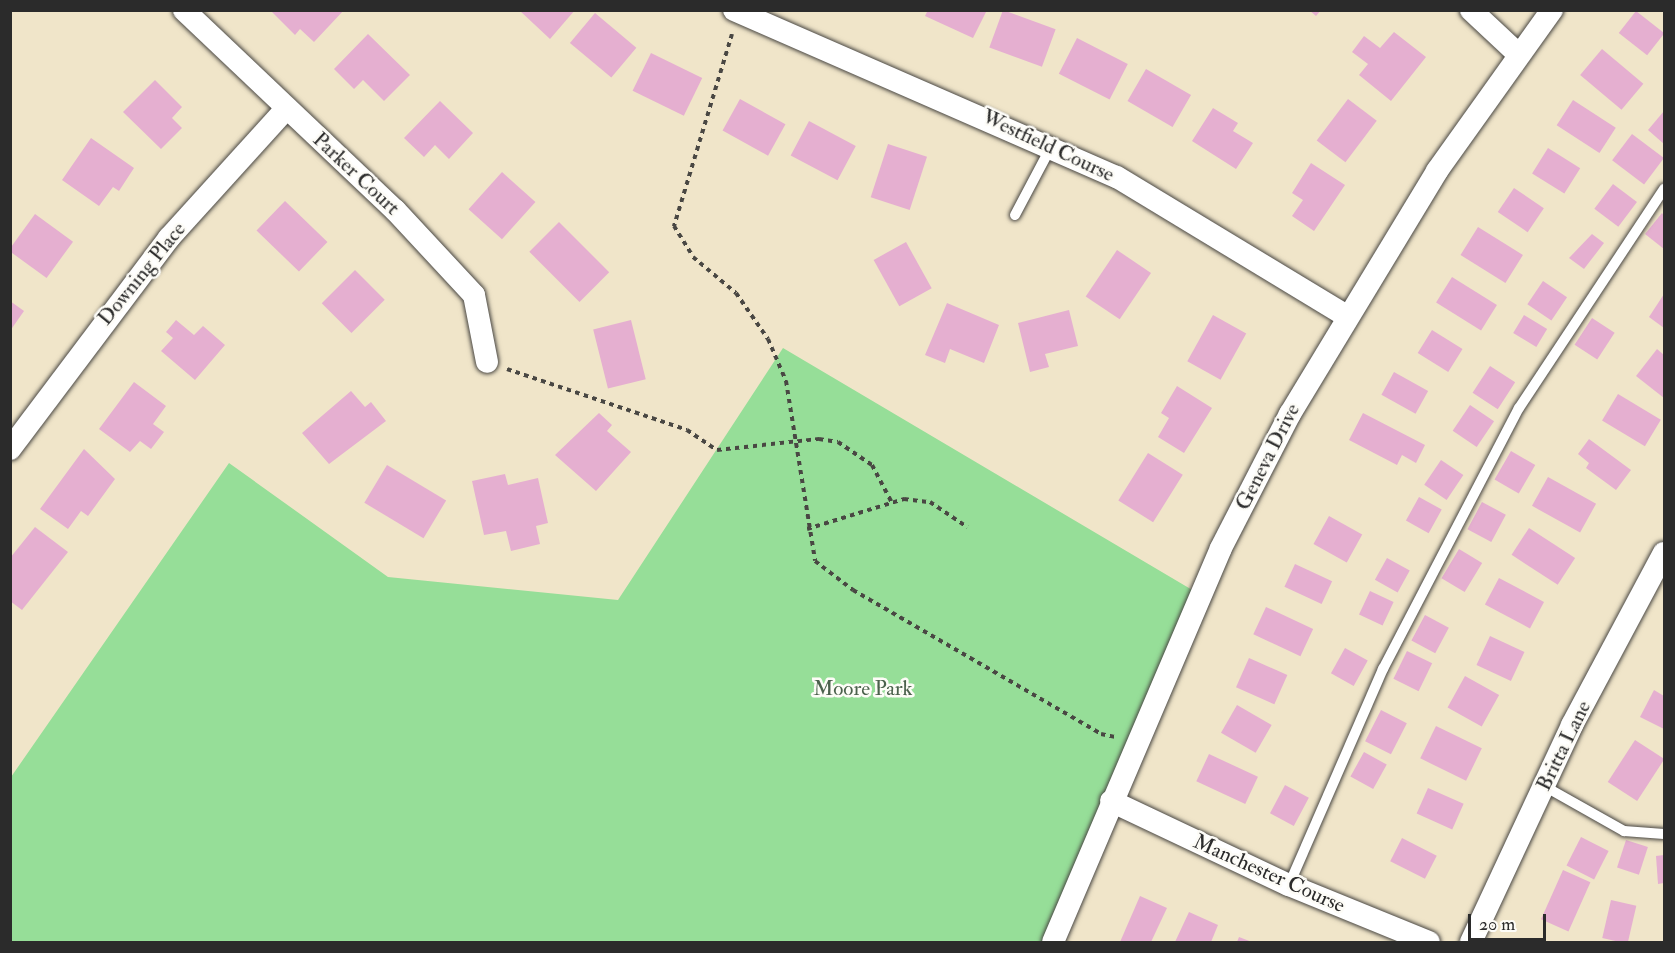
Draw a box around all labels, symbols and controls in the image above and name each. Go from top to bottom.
street label: Westfield Course [978,104,1118,188]
street label: Parker Court [307,127,405,221]
street label: Downing Place [93,217,191,331]
street label: Geneva Drive [1230,400,1306,514]
park label: Moore Park [813,676,913,702]
street label: Britta Lane [1531,697,1597,795]
street label: Manchester Course [1189,829,1349,919]
scale bar [1471,902,1549,940]
text: 20 m [1479,913,1515,936]

